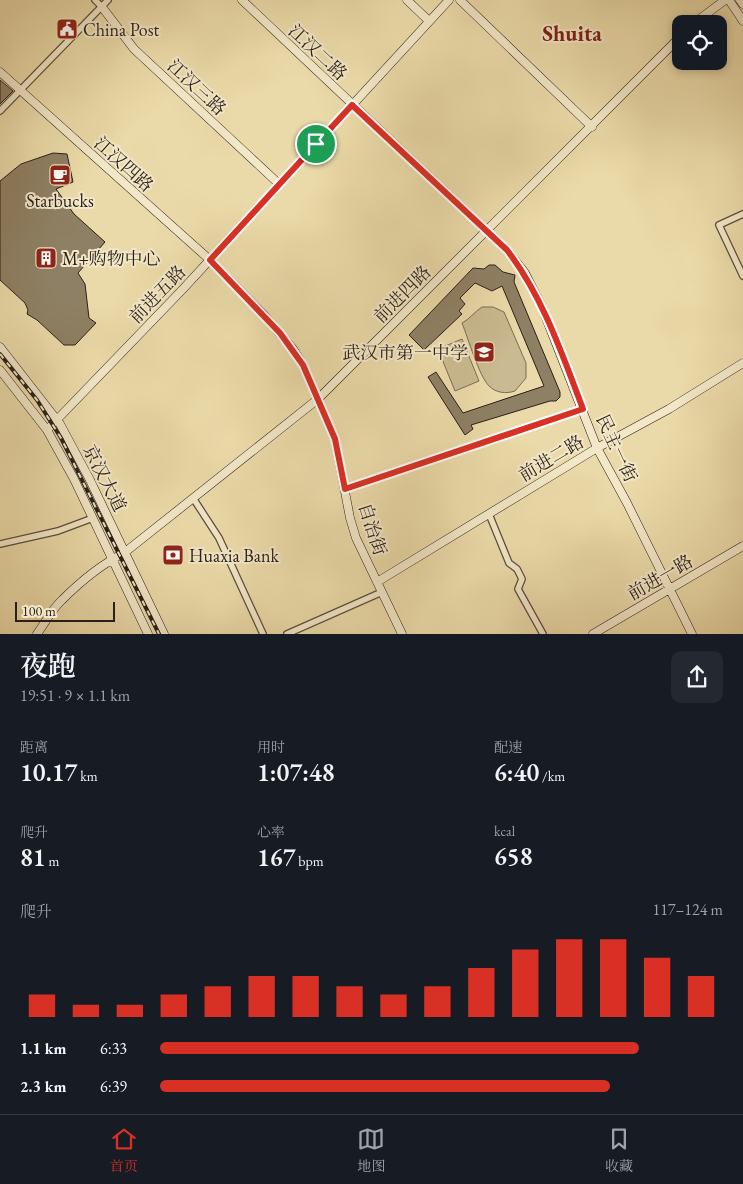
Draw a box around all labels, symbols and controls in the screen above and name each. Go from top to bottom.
map controls [672,15,727,70]
button: locate [672,15,727,70]
public building icon: China Post [55,17,79,41]
place label: China Post [83,18,160,41]
street label: 江汉二路 [284,19,352,85]
district label: Shuita [542,19,602,48]
street label: 江汉三路 [163,54,231,120]
pin [295,123,337,165]
icon: arrive [302,130,330,158]
street label: 江汉四路 [90,131,158,197]
cafe icon: Starbucks [48,163,72,187]
place label: Starbucks [26,189,94,212]
building icon: M+购物中心 [34,246,58,270]
place label: M+购物中心 [62,247,161,270]
street label: 前进五路 [124,260,190,328]
street label: 前进四路 [368,260,436,328]
school or university icon: 武汉市第一中学 [472,340,496,364]
place label: 武汉市第一中学 [342,341,468,364]
street label: 民主一街 [591,411,643,485]
street label: 前进二路 [514,430,588,486]
street label: 京汉大道 [78,441,132,515]
street label: 自治街 [354,500,392,558]
bank icon: Huaxia Bank [161,543,185,567]
place label: Huaxia Bank [189,544,279,567]
street label: 前进一路 [623,549,697,605]
scale bar [15,599,115,622]
text: 100 m [22,602,56,620]
text: 夜跑 [20,648,76,684]
button: share [671,651,723,703]
text: 19:51 · 9 × 1.1 km [20,685,130,706]
text: 距离 [20,738,48,756]
text: 用时 [257,738,285,756]
text: 配速 [494,738,522,756]
text: 10.17 [20,756,77,788]
text: 1:07:48 [257,756,335,788]
text: 6:40 [494,756,539,788]
text: km [77,767,98,785]
text: /km [539,767,565,785]
text: kcal [494,822,515,840]
text: 爬升 [20,823,48,841]
text: 心率 [257,823,285,841]
text: 658 [494,840,532,872]
text: 81 [20,841,46,873]
text: 167 [257,841,295,873]
text: m [46,852,59,870]
text: bpm [295,852,324,870]
text: 117–124 m [652,899,723,920]
text: 爬升 [20,901,52,922]
text: 1.1 km [20,1038,66,1059]
text: 6:33 [100,1038,127,1059]
text: 2.3 km [20,1076,66,1097]
text: 6:39 [100,1076,127,1097]
tab: 首页 [110,1125,138,1175]
tab: 地图 [357,1125,385,1175]
tab: 收藏 [605,1125,633,1175]

